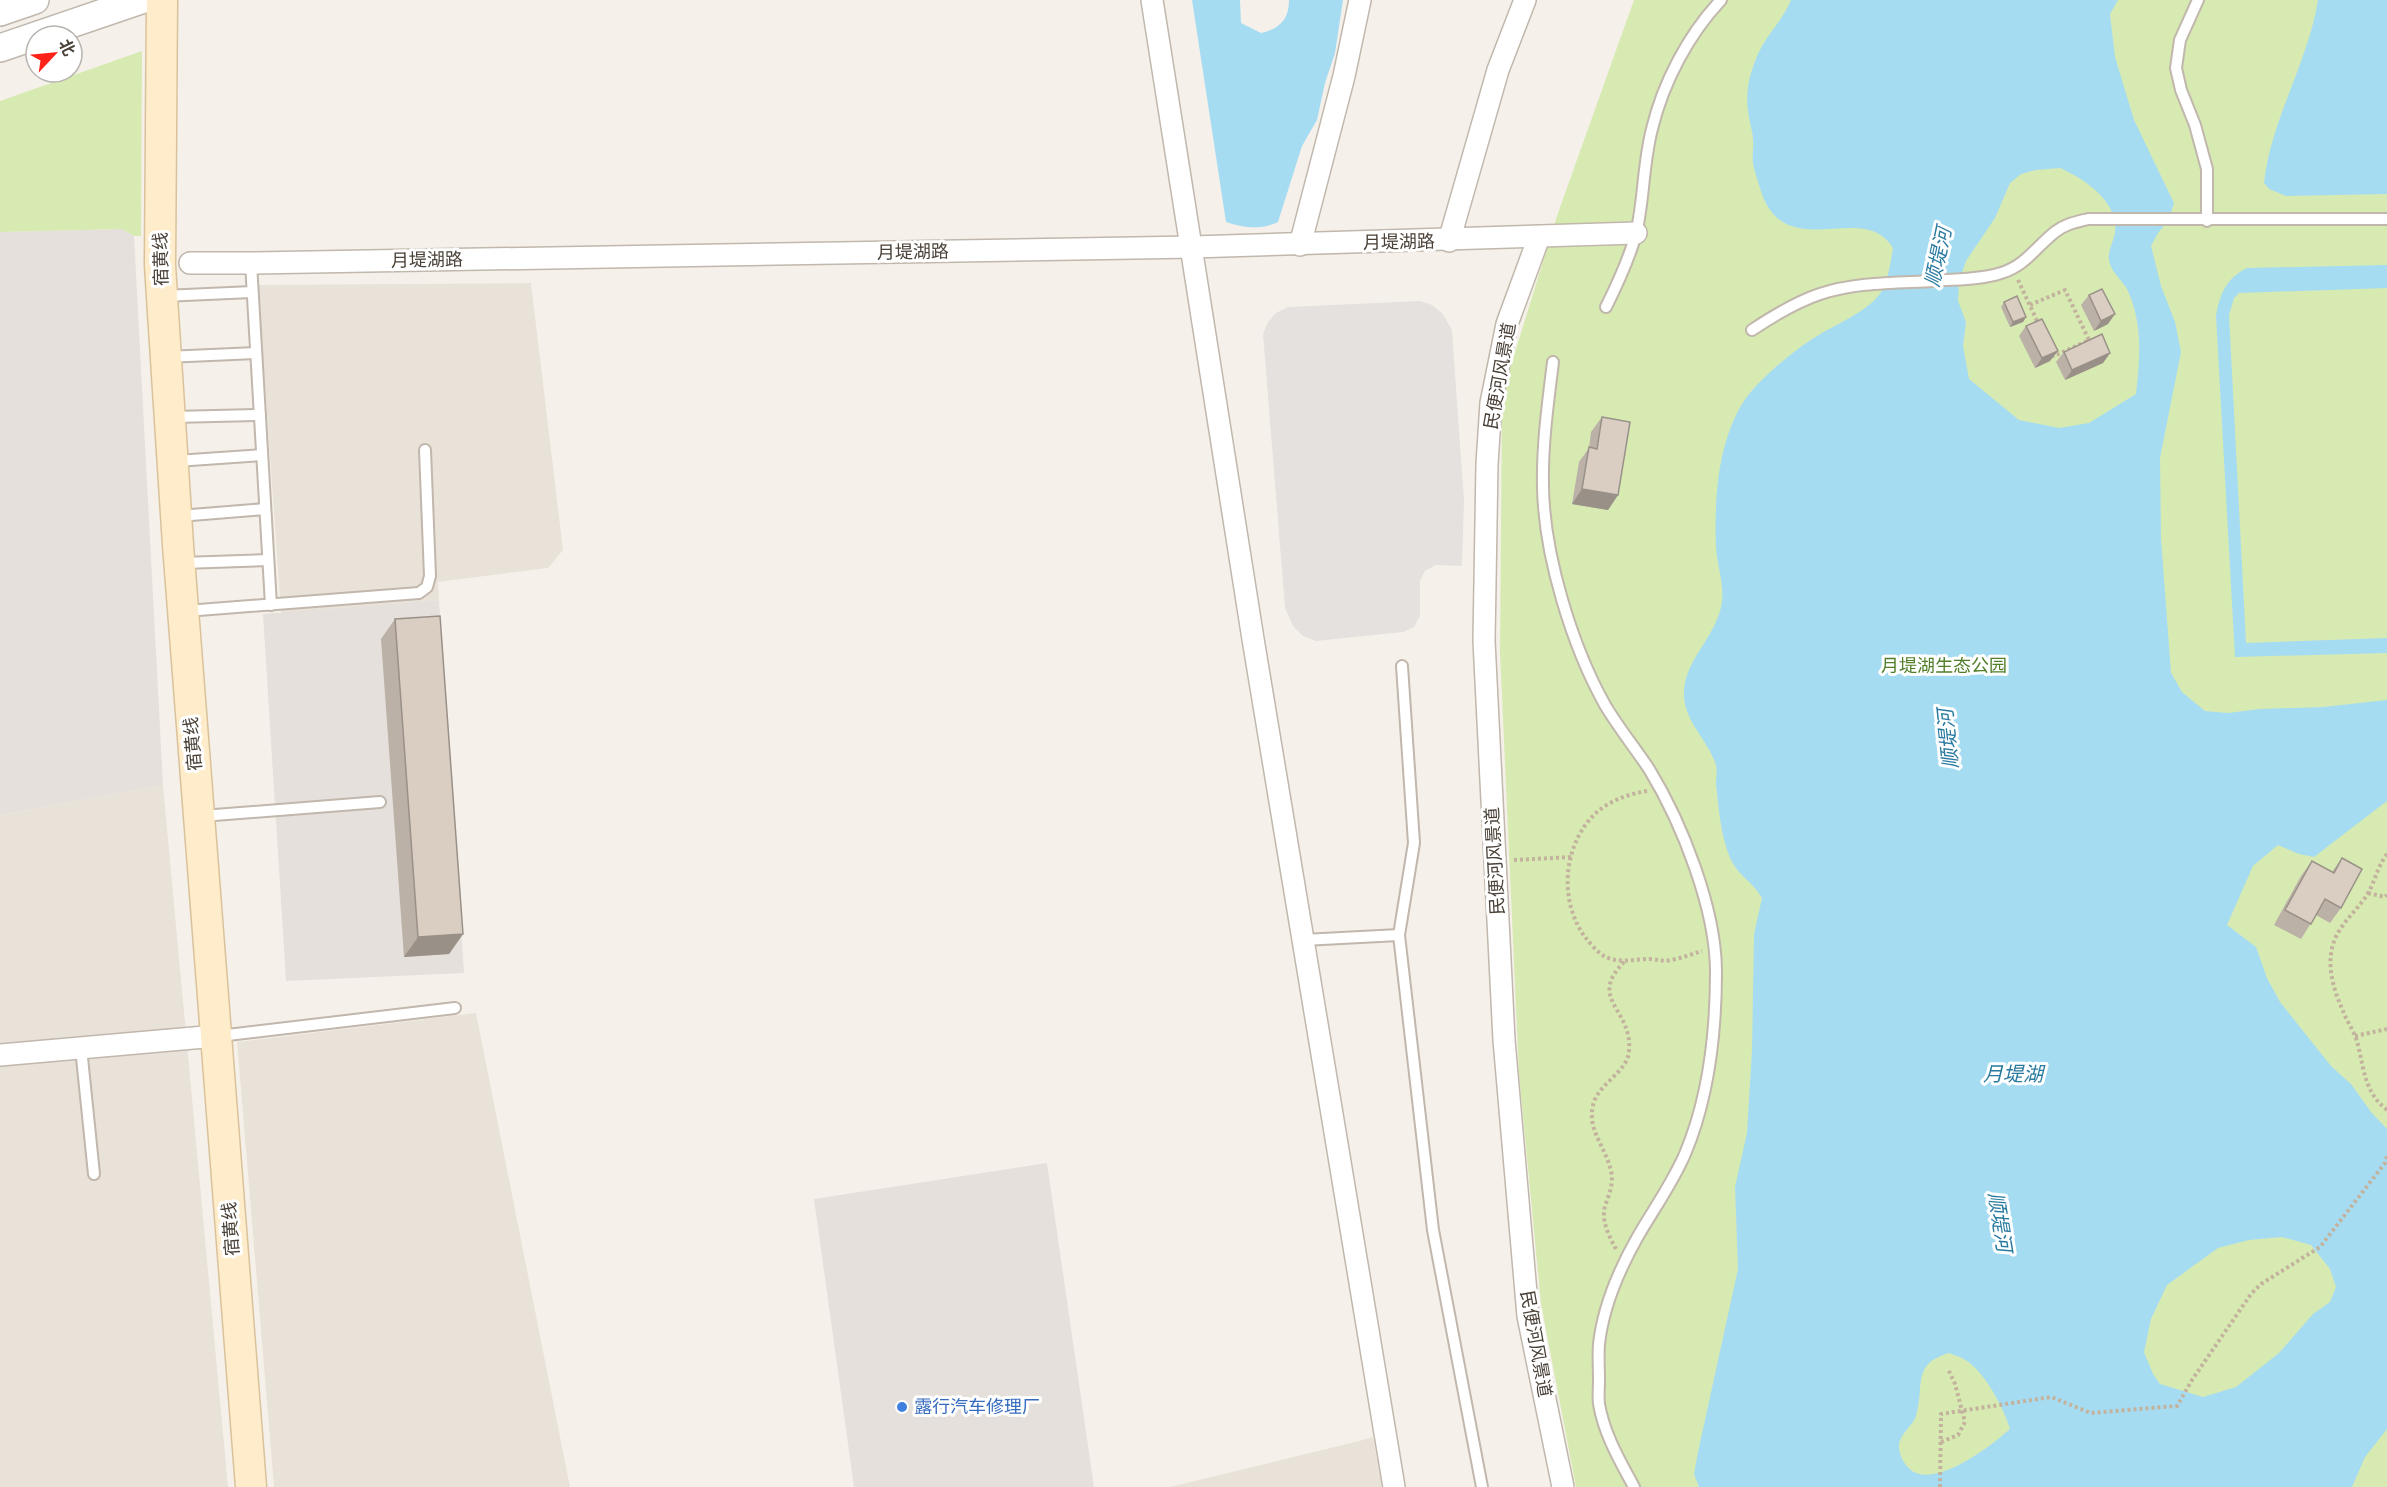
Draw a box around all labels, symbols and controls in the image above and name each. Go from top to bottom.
north arrow [24,24,84,84]
text: 北 [56,37,78,59]
water label: 顺堤河 [1921,221,1956,289]
street label: 月堤湖路 [1363,231,1435,253]
street label: 宿黄线 [151,232,171,286]
street label: 月堤湖路 [877,241,949,263]
street label: 月堤湖路 [391,249,463,271]
street label: 民便河风景道 [1481,321,1519,431]
park label: 月堤湖生态公园 [1881,656,2007,676]
water label: 顺堤河 [1934,704,1962,770]
street label: 宿黄线 [181,716,205,772]
street label: 民便河风景道 [1482,807,1508,915]
water label: 月堤湖 [1983,1063,2046,1085]
water label: 顺堤河 [1984,1191,2016,1257]
street label: 宿黄线 [219,1201,243,1257]
street label: 民便河风景道 [1517,1289,1555,1399]
place label: 露行汽车修理厂 [914,1397,1040,1417]
marker: 露行汽车修理厂 [895,1400,909,1414]

